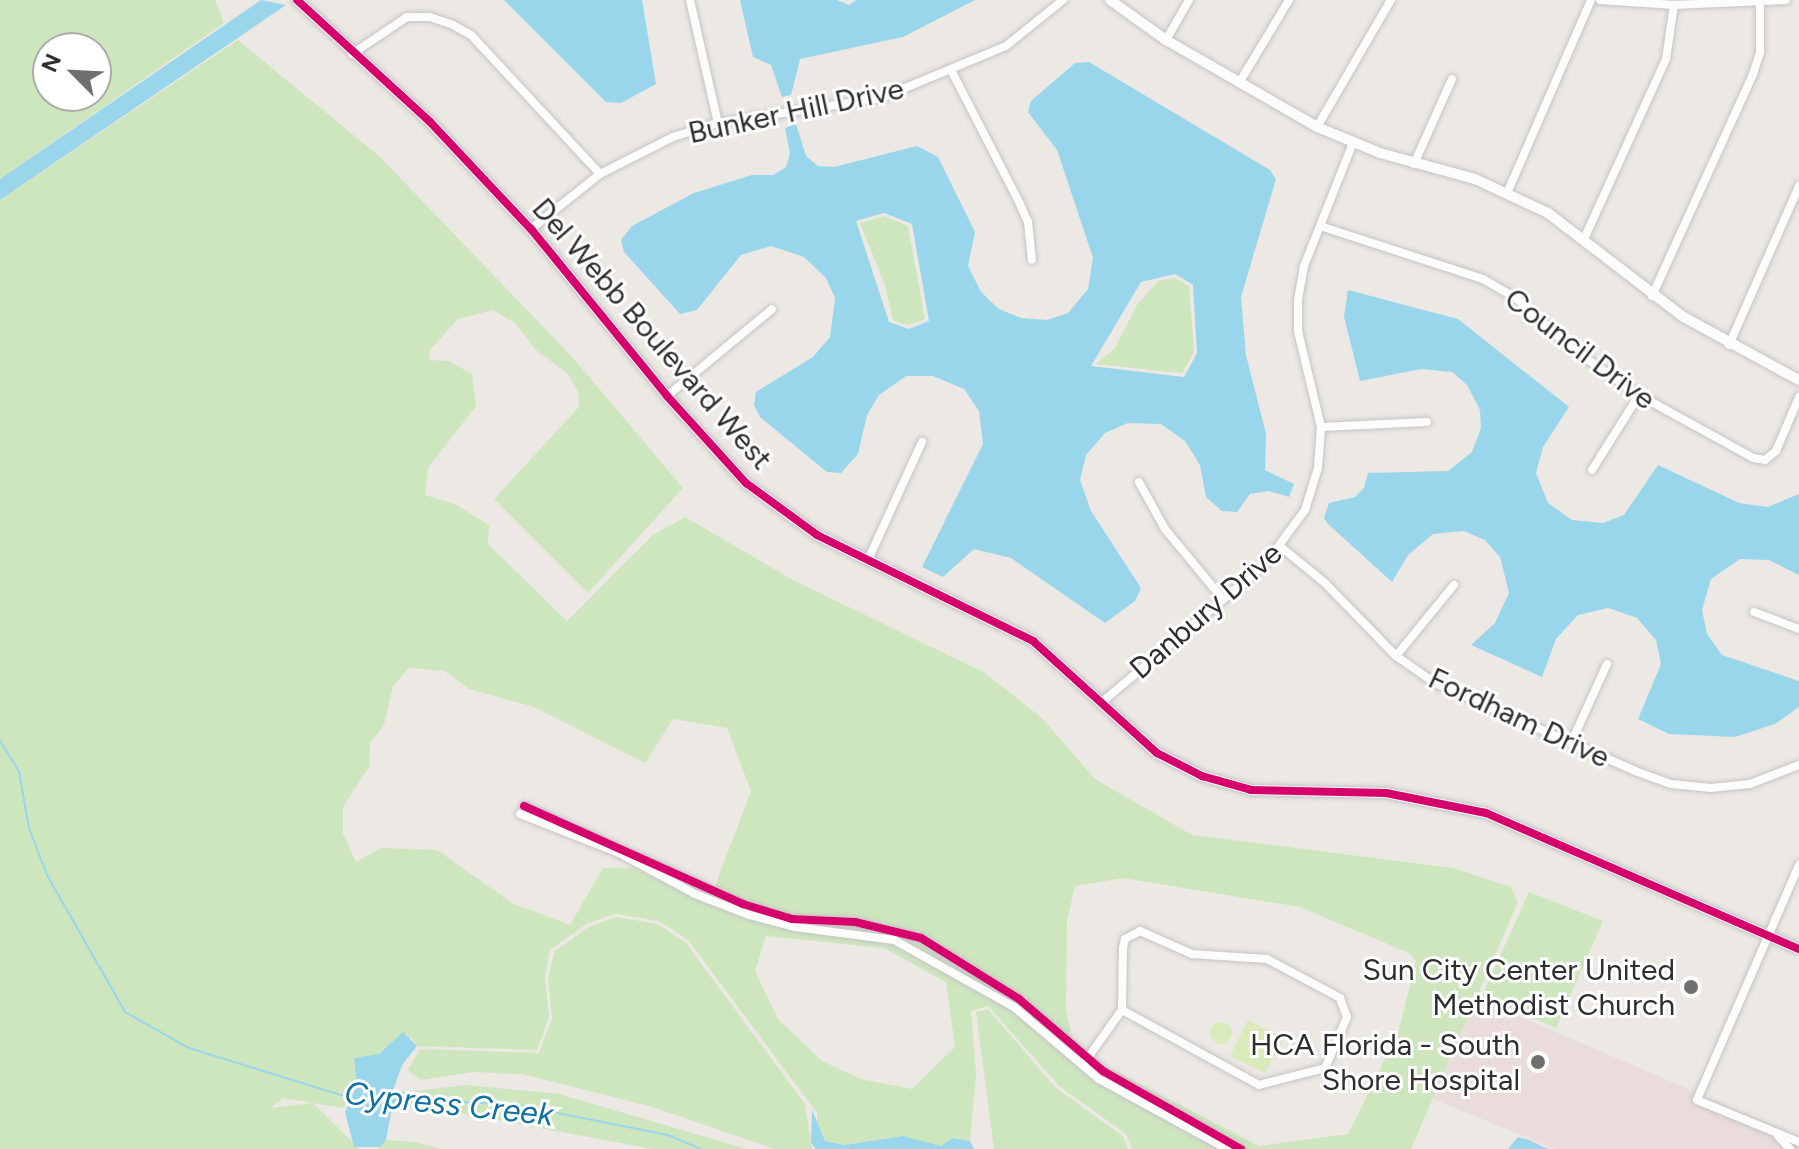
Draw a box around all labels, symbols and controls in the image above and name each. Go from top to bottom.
north arrow [32,32,112,112]
text: N [36,50,67,76]
street label: Bunker Hill Drive [685,71,907,151]
street label: Del Webb Boulevard West [524,191,780,477]
street label: Council Drive [1498,281,1662,417]
street label: Danbury Drive [1123,535,1289,687]
street label: Fordham Drive [1423,660,1615,776]
place label: Sun City Center United Methodist Church [1362,952,1675,1022]
marker: Sun City Center United Methodist Church [1682,978,1700,996]
place label: HCA Florida - South Shore Hospital [1250,1027,1520,1098]
marker: HCA Florida - South Shore Hospital [1527,1051,1549,1073]
water label: Cypress Creek [343,1074,555,1134]

